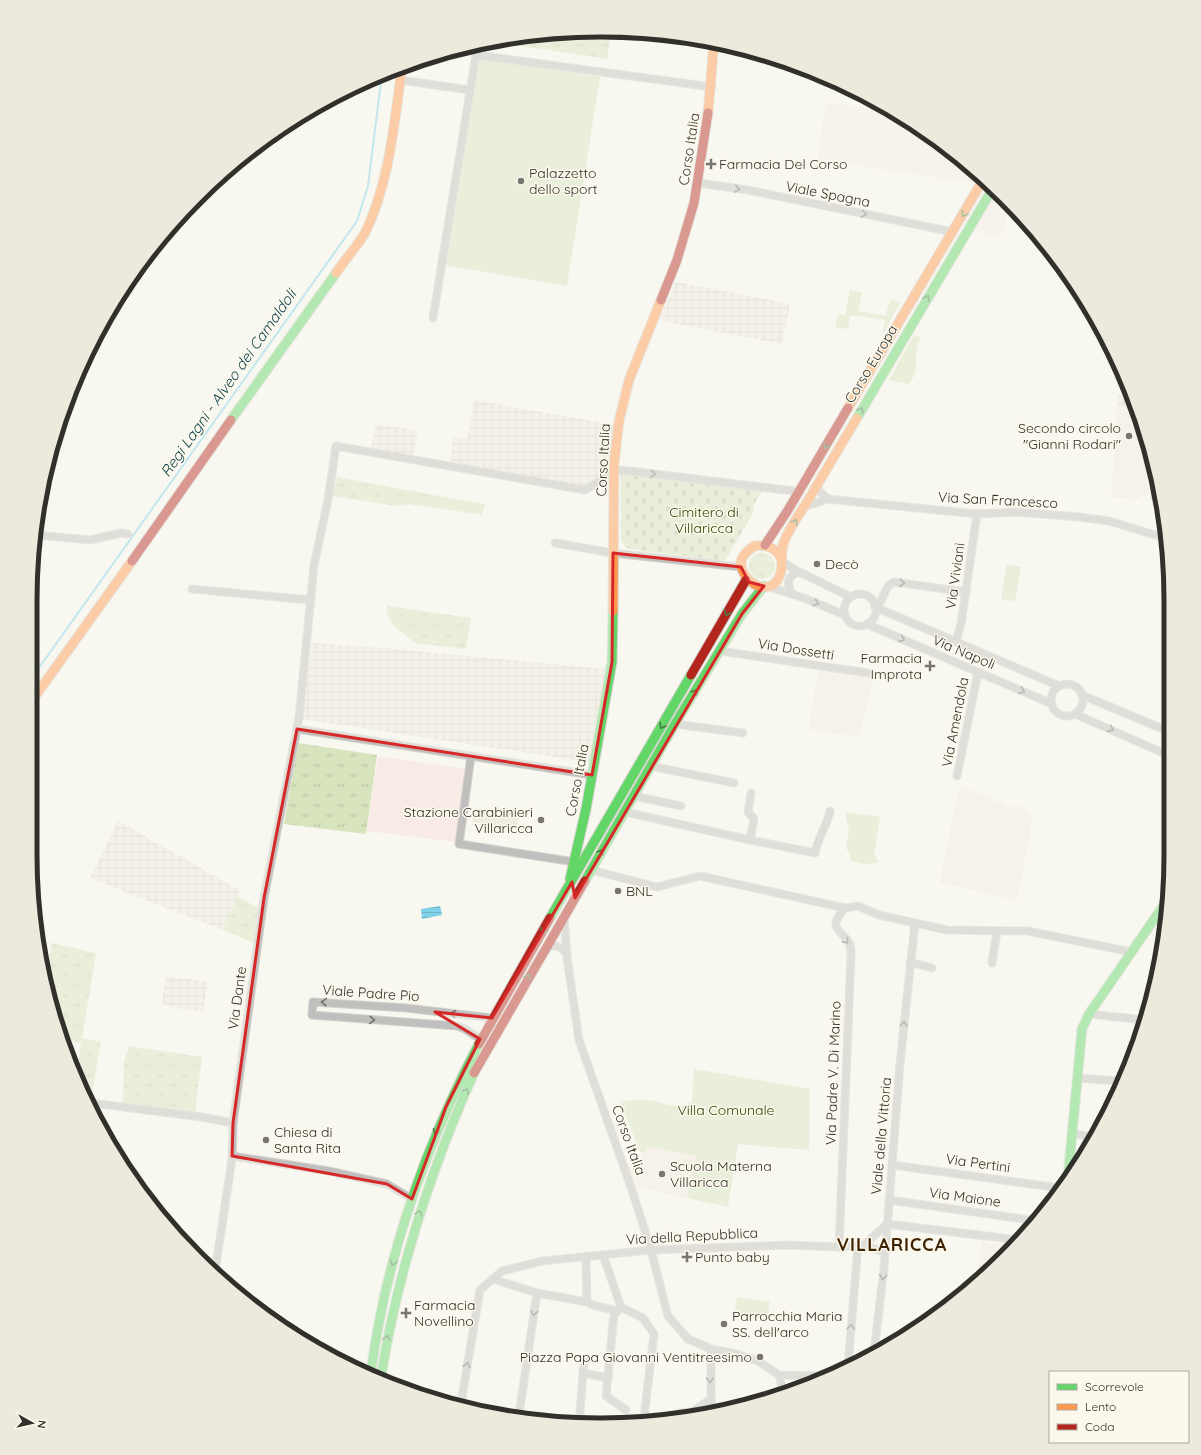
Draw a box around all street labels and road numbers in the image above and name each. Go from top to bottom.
street label: Corso Italia [674,111,704,187]
street label: Viale Spagna [784,177,872,211]
street label: Corso Europa [841,322,901,406]
street label: Corso Italia [592,423,614,497]
street label: Via San Francesco [938,488,1058,512]
street label: Via Viviani [941,542,969,610]
street label: Via Napoli [930,631,998,673]
street label: Via Dossetti [757,634,835,664]
street label: Via Amendola [937,676,973,768]
street label: Corso Italia [561,742,593,818]
street label: Via Dante [224,965,250,1031]
street label: Viale Padre Pio [322,981,420,1005]
street label: Via Padre V. Di Marino [821,1001,845,1145]
street label: Viale della Vittoria [867,1077,895,1195]
street label: Corso Italia [608,1102,650,1178]
street label: Via Pertini [945,1150,1011,1176]
street label: Via Maione [928,1183,1002,1211]
street label: Via della Repubblica [625,1224,759,1248]

